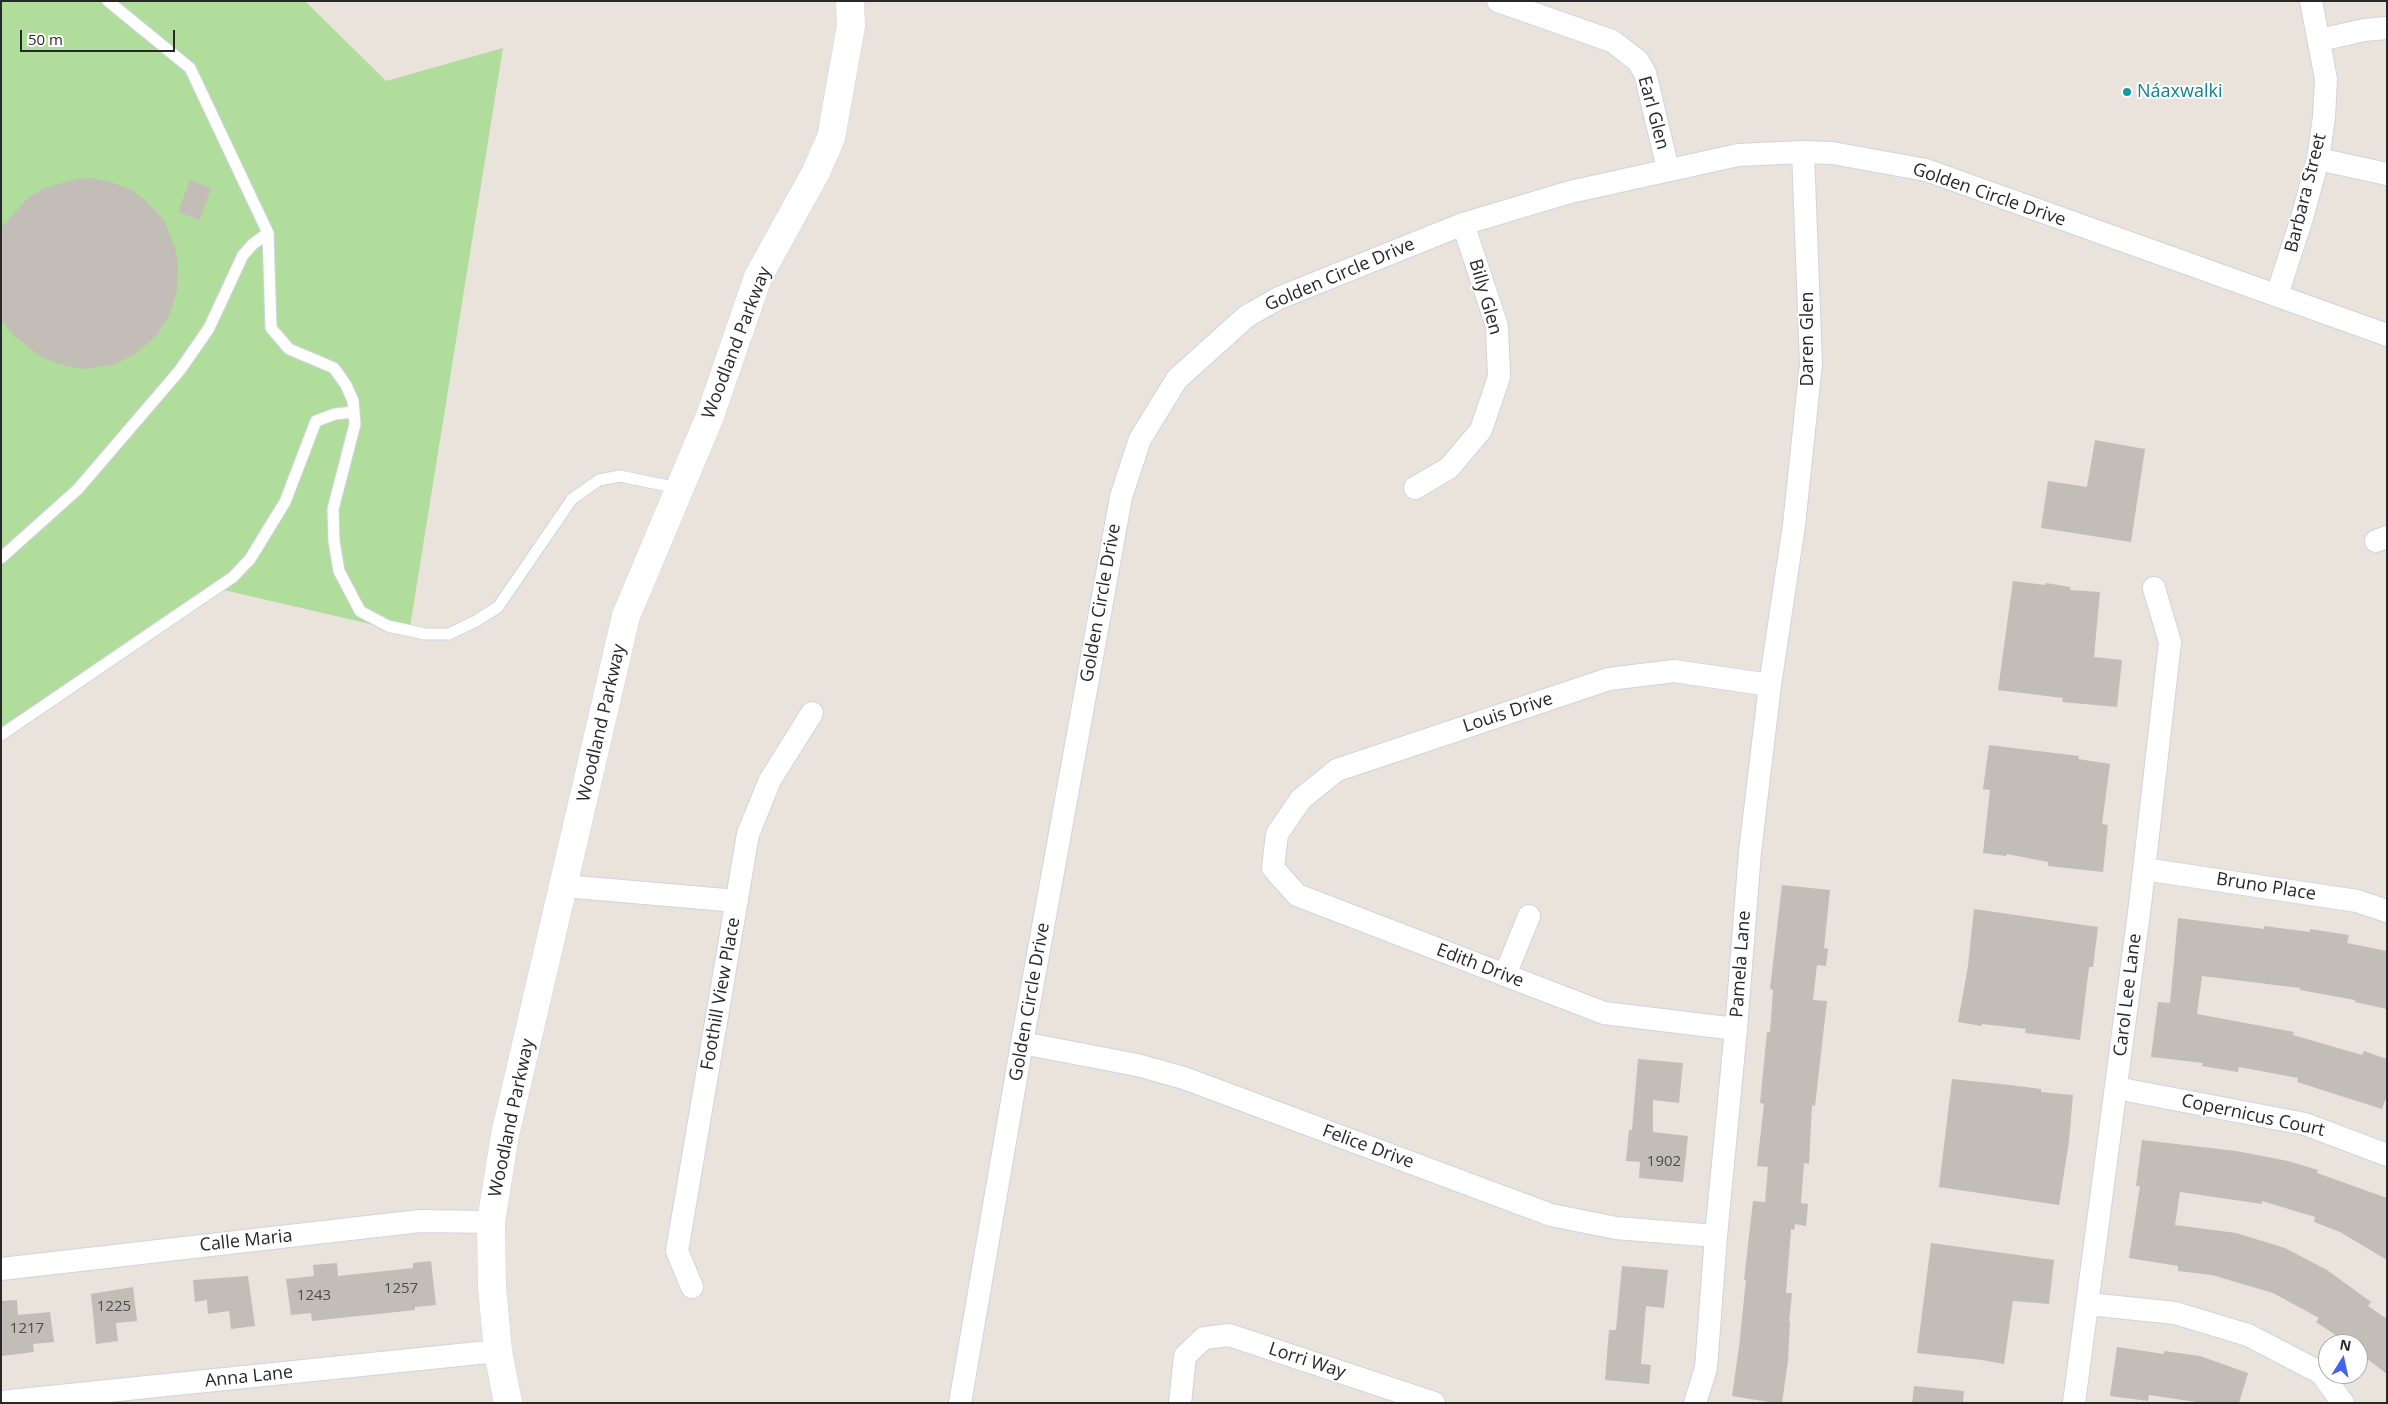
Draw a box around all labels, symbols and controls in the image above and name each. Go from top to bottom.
scale bar [22,20,178,52]
text: 50 m [28,29,63,49]
street label: Earl Glen [1633,74,1673,152]
place label: Náaxwalki [2137,81,2222,103]
marker: Náaxwalki [2121,86,2133,98]
street label: Barbara Street [2281,131,2331,255]
street label: Golden Circle Drive [1910,159,2068,231]
street label: Golden Circle Drive [1262,234,1418,316]
street label: Billy Glen [1464,257,1506,337]
street label: Woodland Parkway [698,264,776,422]
street label: Daren Glen [1797,291,1819,387]
street label: Golden Circle Drive [1076,522,1126,684]
street label: Woodland Parkway [573,642,631,804]
street label: Louis Drive [1460,688,1556,738]
street label: Bruno Place [2215,868,2317,906]
street label: Pamela Lane [1726,910,1756,1018]
street label: Foothill View Place [697,916,745,1072]
street label: Golden Circle Drive [1005,921,1055,1083]
street label: Carol Lee Lane [2110,932,2146,1058]
street label: Edith Drive [1433,939,1527,993]
street label: Woodland Parkway [485,1037,539,1199]
street label: Copernicus Court [2179,1090,2327,1142]
street label: Felice Drive [1319,1120,1417,1174]
house number: 1902 [1647,1153,1681,1171]
street label: Calle Maria [198,1225,294,1257]
house number: 1257 [384,1280,418,1298]
house number: 1243 [297,1287,331,1305]
house number: 1225 [97,1298,131,1316]
house number: 1217 [10,1320,44,1338]
north arrow [2318,1334,2368,1384]
text: N [2338,1334,2353,1355]
street label: Lorri Way [1266,1338,1348,1384]
street label: Anna Lane [204,1362,294,1392]

